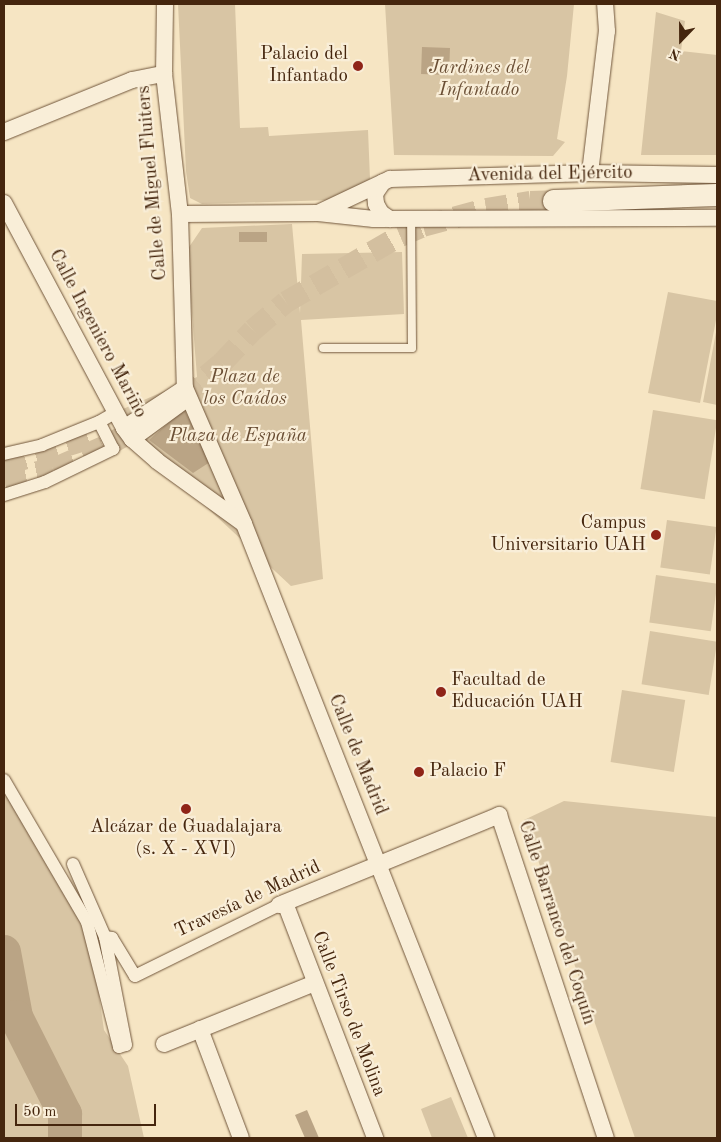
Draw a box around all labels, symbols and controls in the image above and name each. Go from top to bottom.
north arrow [656,15,706,65]
place label: Palacio del Infantado [260,44,348,88]
text: N [668,45,683,62]
park label: Jardines del Infantado [429,58,529,102]
marker: Palacio del Infantado [352,60,364,72]
street label: Calle de Miguel Fluiters [133,85,173,281]
street label: Avenida del Ejército [467,162,633,188]
street label: Calle Ingeniero Mariño [43,246,151,422]
park label: Plaza de los Caídos [203,367,287,411]
park label: Plaza de España [169,426,307,448]
place label: Campus Universitario UAH [491,513,646,557]
marker: Campus Universitario UAH [650,529,662,541]
place label: Facultad de Educación UAH [451,670,583,714]
marker: Facultad de Educación UAH [435,686,447,698]
street label: Calle de Madrid [322,691,392,819]
place label: Palacio F [429,761,506,783]
marker: Palacio F [413,766,425,778]
marker: Alcázar de Guadalajara (s. X - XVI) [180,803,192,815]
place label: Alcázar de Guadalajara (s. X - XVI) [90,817,282,861]
street label: Calle Barranco del Coquín [512,818,600,1028]
street label: Travesía de Madrid [172,856,324,944]
street label: Calle Tirso de Molina [306,928,390,1100]
scale bar [18,1094,159,1126]
text: 50 m [23,1105,57,1120]

